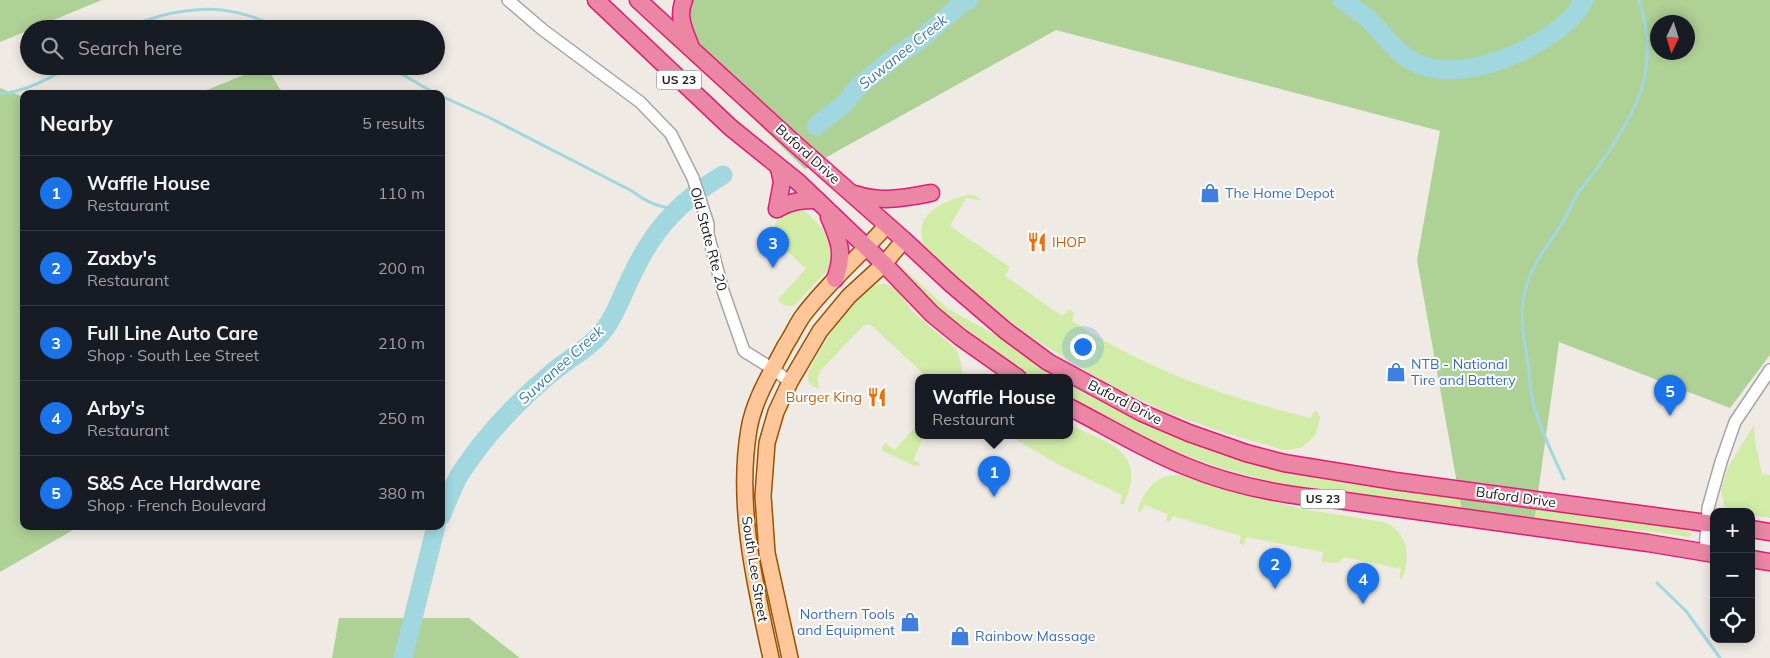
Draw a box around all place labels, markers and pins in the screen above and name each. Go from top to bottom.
shop icon: The Home Depot [1199,182,1221,204]
place label: The Home Depot [1225,184,1335,202]
pin: 3 [757,227,789,268]
restaurant icon: IHOP [1026,231,1048,253]
place label: IHOP [1052,233,1086,251]
place label: NTB - National Tire and Battery [1411,355,1516,389]
shop icon: NTB - National Tire and Battery [1385,361,1407,383]
pin: 5 [1654,375,1686,416]
restaurant icon: Burger King [866,386,888,408]
place label: Burger King [786,388,862,406]
pin: 1 [978,456,1010,497]
pin: 2 [1259,548,1291,589]
pin: 4 [1347,563,1379,604]
place label: Northern Tools and Equipment [797,605,895,639]
shop icon: Northern Tools and Equipment [899,611,921,633]
shop icon: Rainbow Massage [949,625,971,647]
place label: Rainbow Massage [975,627,1095,645]

